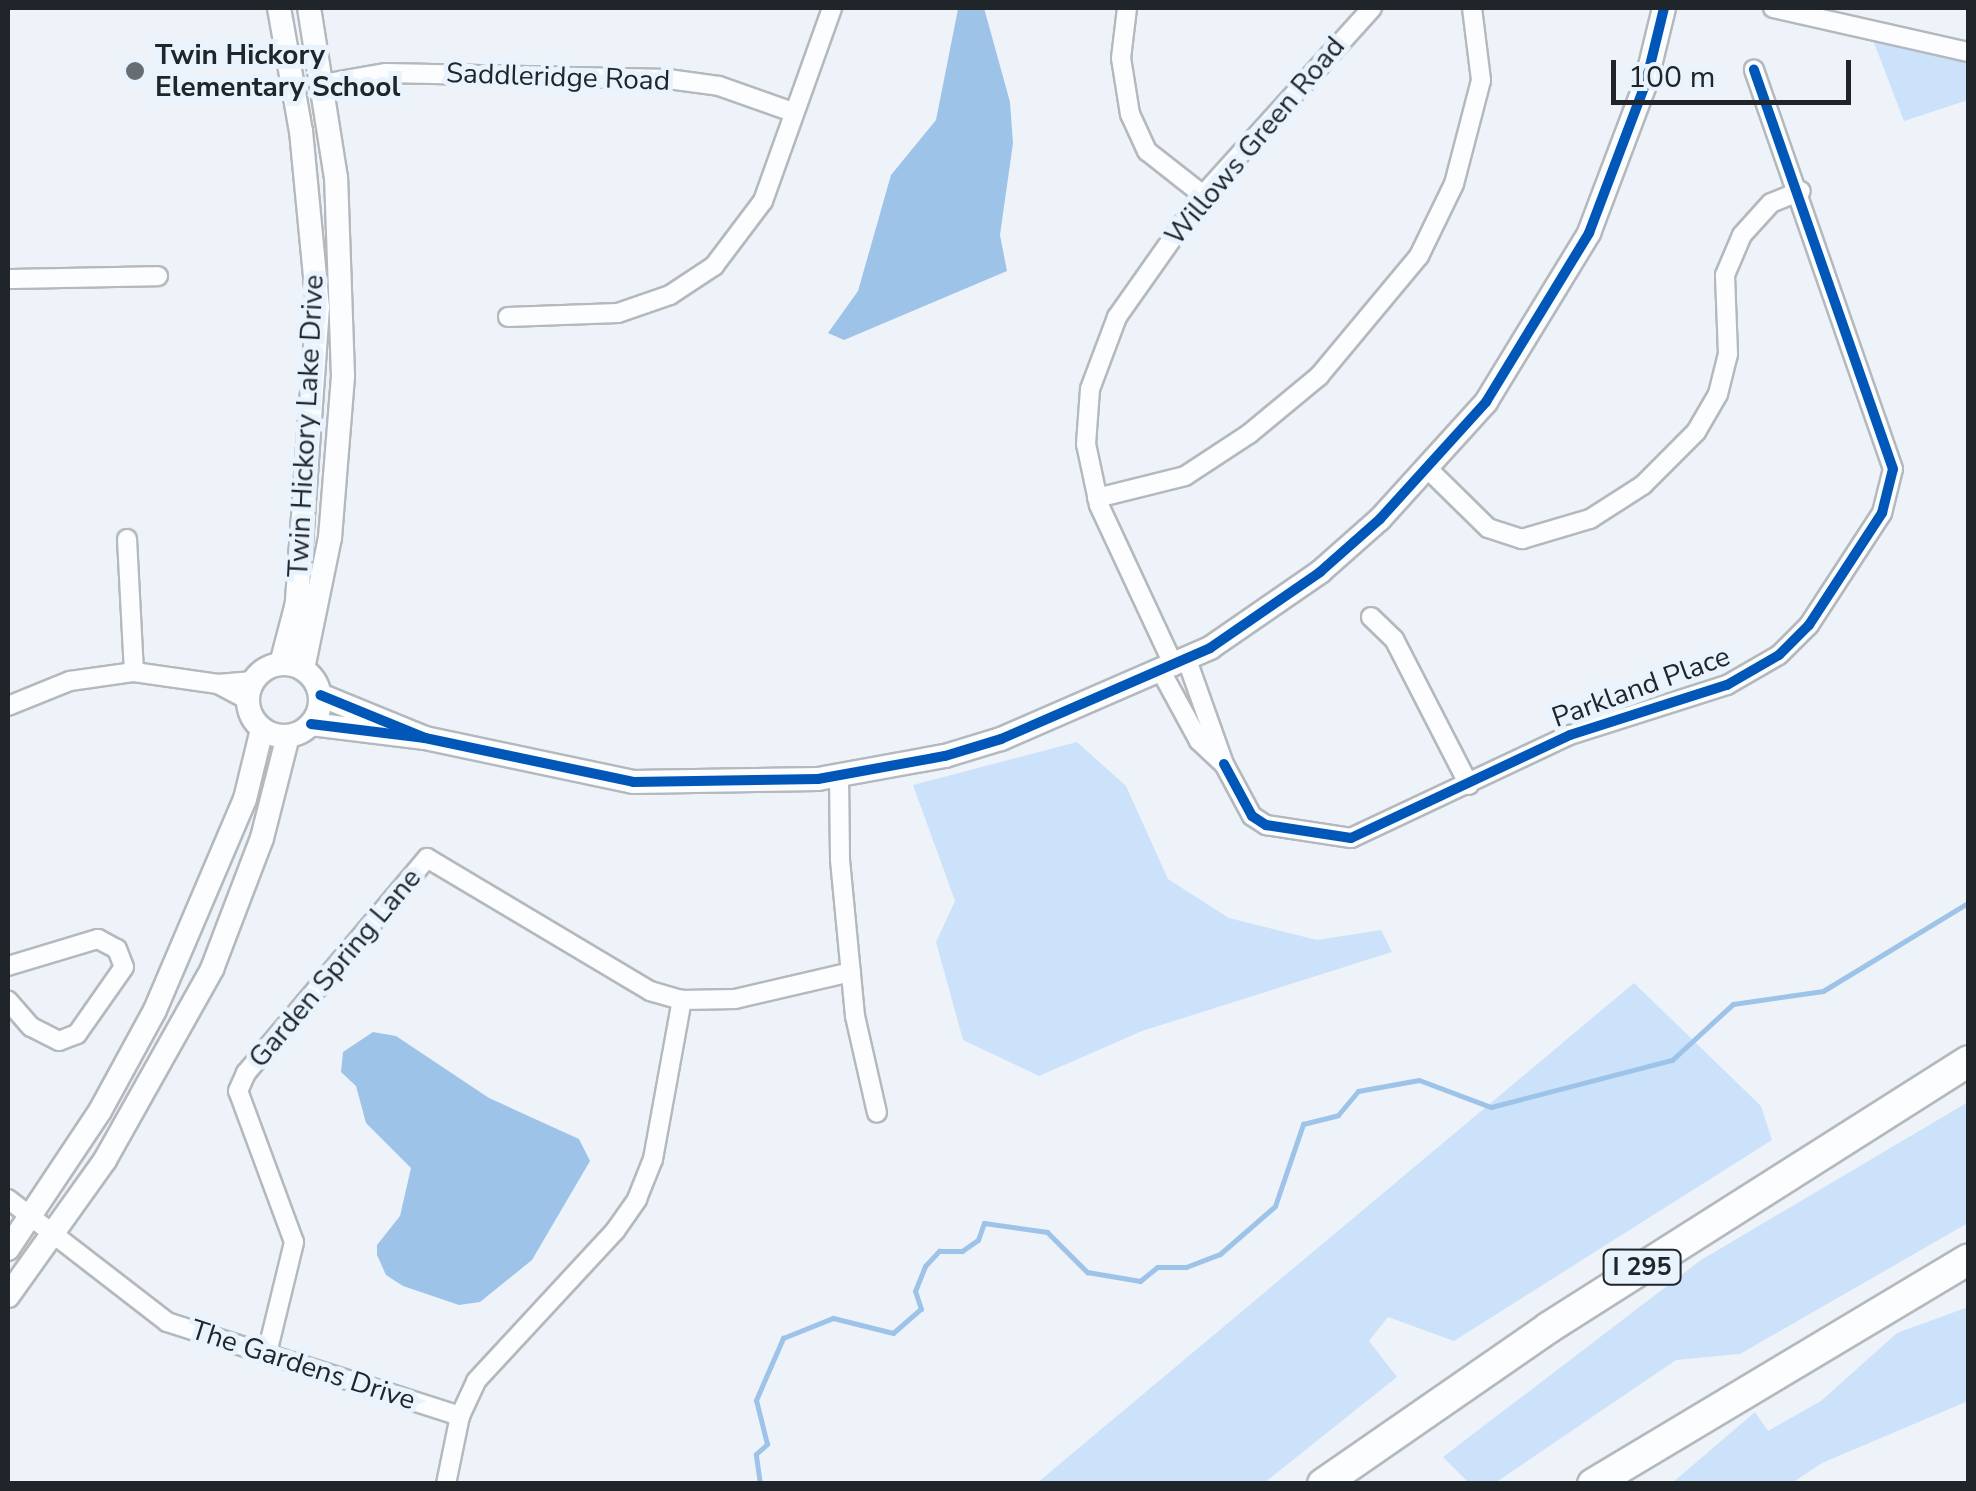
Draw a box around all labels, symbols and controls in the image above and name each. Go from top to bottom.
street label: Willows Green Road [1158,30,1352,252]
place label: Twin Hickory Elementary School [155,38,400,104]
scale bar [1616,40,1856,102]
street label: Saddleridge Road [445,56,671,98]
text: 100 m [1628,57,1715,98]
marker: Twin Hickory Elementary School [124,60,146,82]
street label: Twin Hickory Lake Drive [281,274,331,578]
street label: Parkland Place [1547,639,1735,735]
street label: Garden Spring Lane [242,862,428,1074]
road number: I 295 [1602,1247,1682,1287]
street label: The Gardens Drive [187,1313,419,1417]

